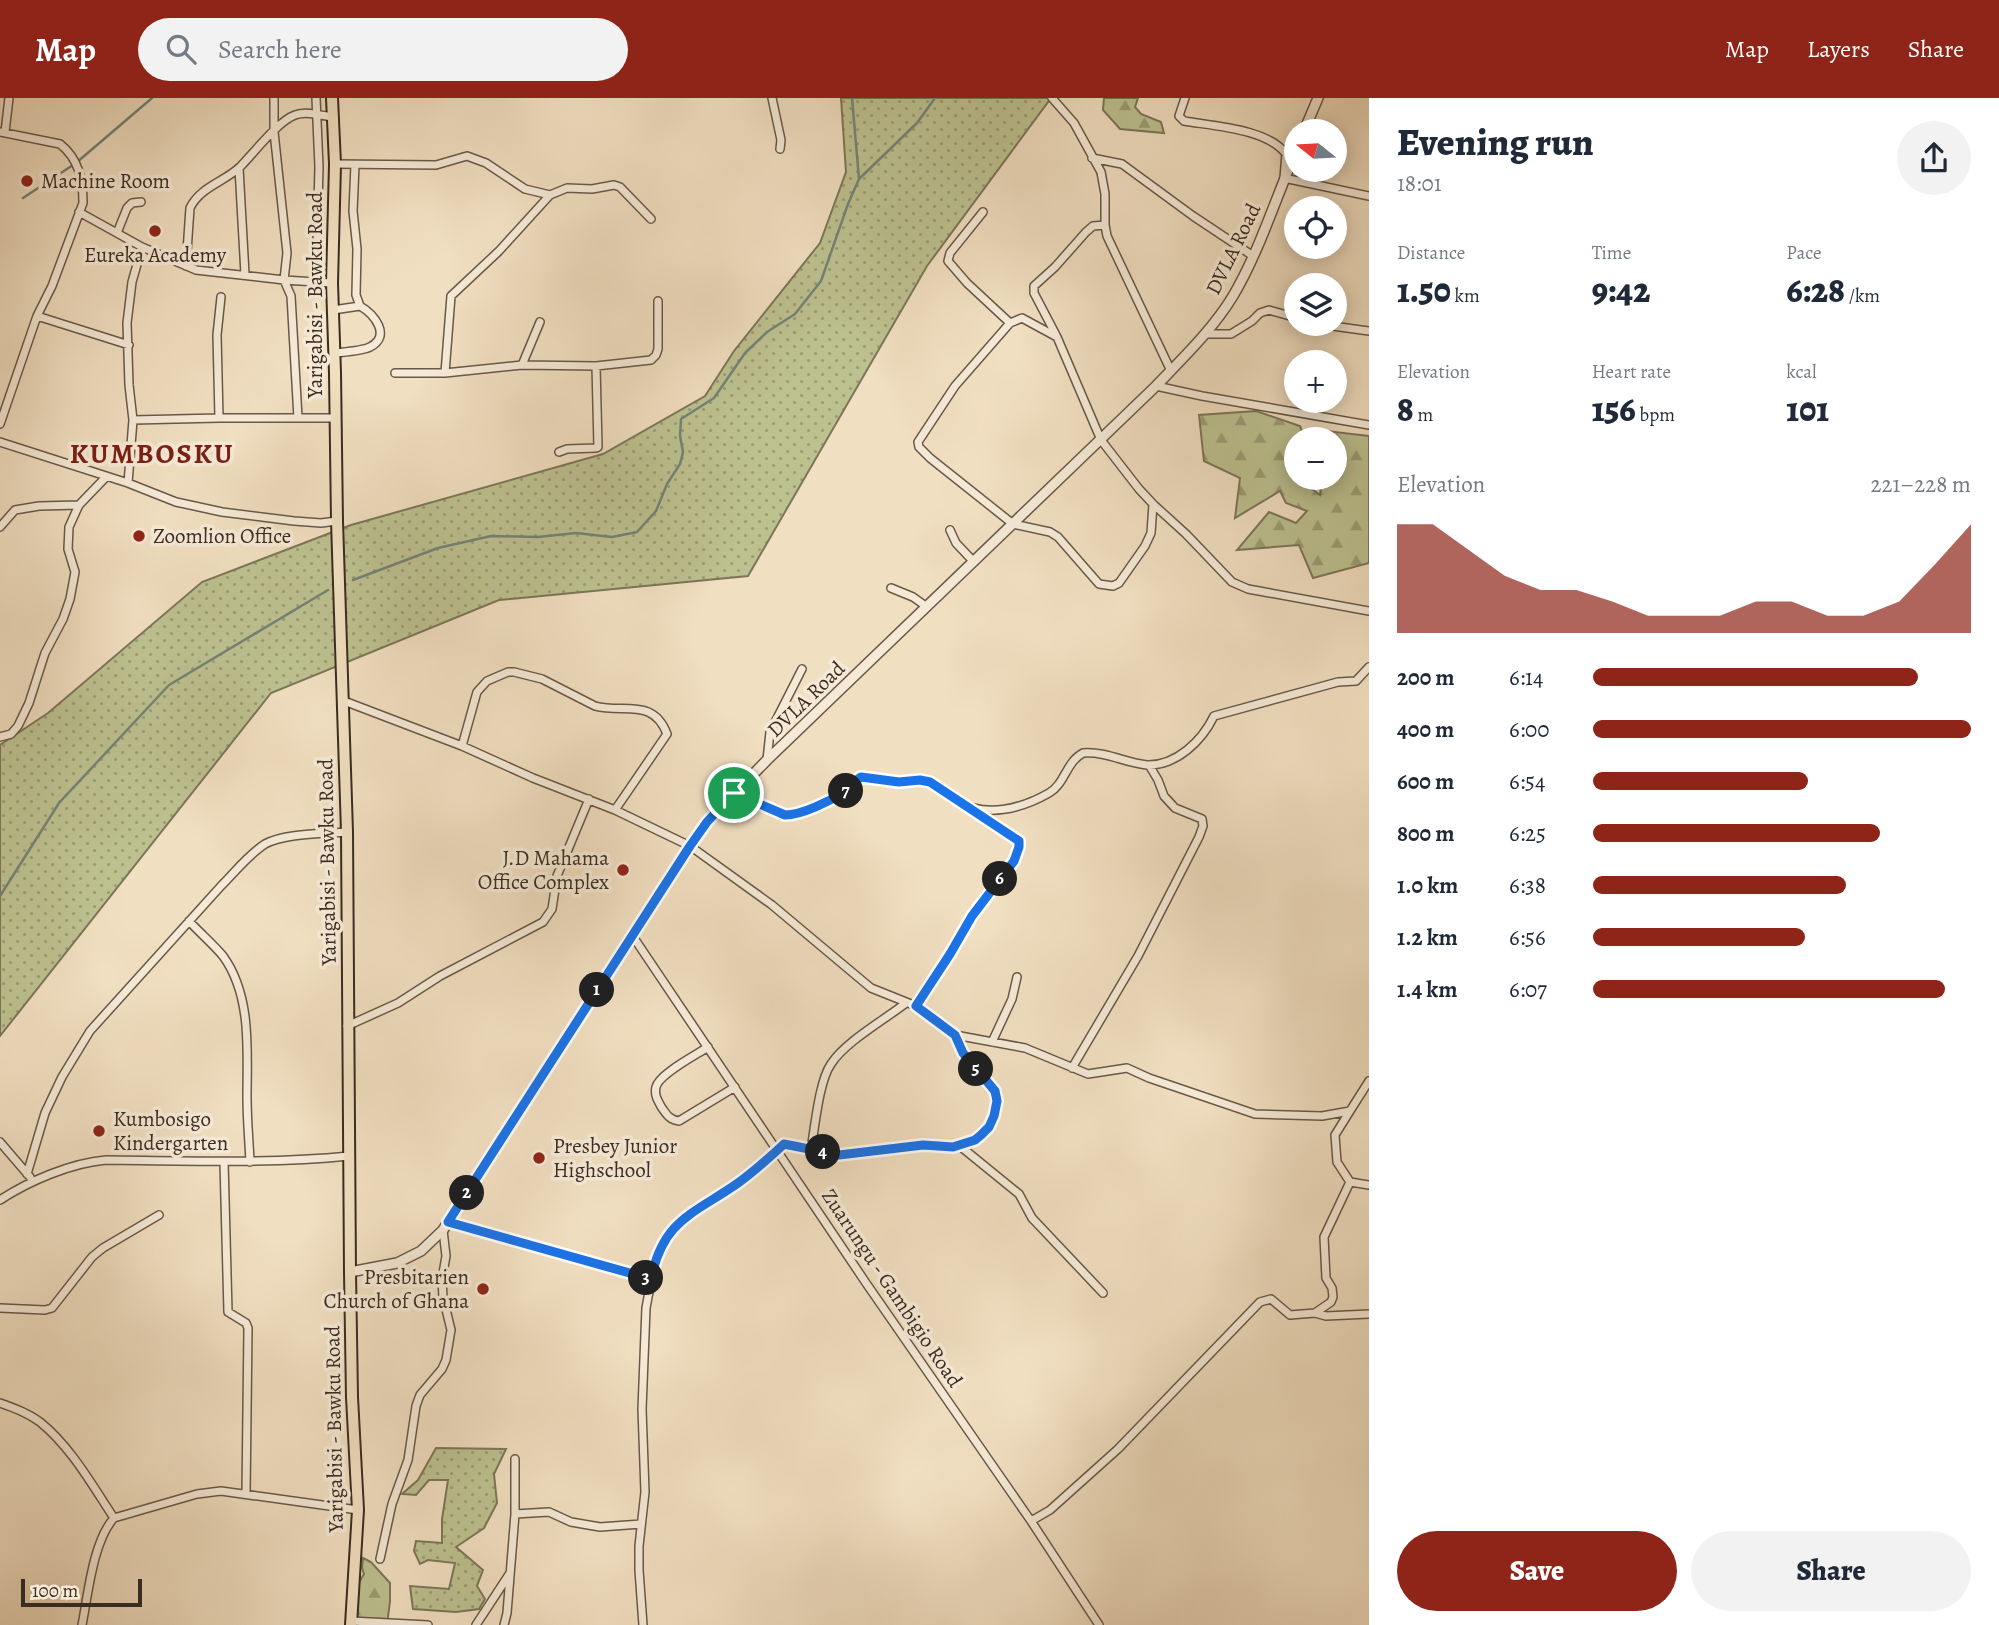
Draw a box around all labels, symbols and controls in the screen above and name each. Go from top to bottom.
search box [138,18,628,81]
text: Map [35,27,96,72]
icon: search [162,30,200,68]
text: Search here [218,32,342,67]
text: Map [1725,33,1769,65]
text: Layers [1807,33,1870,65]
text: Share [1908,33,1964,65]
text: Evening run [1397,116,1594,168]
north arrow [1284,119,1348,182]
map controls [1284,119,1347,490]
button: share [1897,121,1971,195]
place label: Machine Room [41,167,170,195]
text: 18:01 [1397,168,1442,199]
marker: Machine Room [19,173,35,189]
street label: Yarigabisi - Bawku Road [301,191,329,399]
button: locate [1284,196,1347,259]
street label: DVLA Road [1199,198,1267,299]
marker: Eureka Academy [147,223,163,239]
text: Distance [1397,240,1465,266]
text: Time [1592,240,1631,266]
text: Pace [1786,240,1822,266]
place label: Eureka Academy [84,241,227,269]
text: 1.50 [1397,266,1451,314]
text: 9:42 [1592,266,1650,314]
text: 6:28 [1786,266,1845,314]
button: layers [1284,273,1347,336]
text: km [1451,283,1480,309]
text: /km [1845,283,1880,309]
button: + [1284,350,1347,413]
text: Elevation [1397,359,1470,385]
text: Heart rate [1592,359,1671,385]
text: kcal [1786,359,1817,385]
text: 8 [1397,385,1414,433]
text: 156 [1592,385,1636,433]
text: 101 [1786,385,1829,433]
text: m [1414,402,1433,428]
text: bpm [1636,402,1675,428]
button: − [1284,427,1347,490]
district label: KUMBOSKU [70,435,234,473]
text: Elevation [1397,469,1485,500]
text: 221–228 m [1871,469,1971,500]
place label: Zoomlion Office [153,522,291,550]
marker: Zoomlion Office [131,528,147,544]
street label: DVLA Road [761,654,852,743]
text: 200 m [1397,662,1455,693]
text: 6:14 [1509,662,1543,693]
text: 400 m [1397,714,1454,745]
text: 6:00 [1509,714,1550,745]
street label: Yarigabisi - Bawku Road [311,758,343,967]
pin [704,763,764,823]
text: 600 m [1397,766,1454,797]
text: 6:54 [1509,766,1545,797]
icon: arrive [715,774,753,812]
pin: 7 [828,774,864,808]
text: 7 [841,777,850,803]
text: 800 m [1397,818,1454,849]
text: 6:25 [1509,818,1546,849]
place label: J.D Mahama Office Complex [478,844,609,896]
marker: J.D Mahama Office Complex [615,862,631,878]
pin: 6 [982,862,1018,896]
text: 6 [995,865,1004,891]
text: 1.0 km [1397,870,1458,901]
text: 6:38 [1509,870,1546,901]
text: 1.2 km [1397,922,1458,953]
text: 6:56 [1509,922,1546,953]
pin: 1 [580,972,614,1008]
text: 1.4 km [1397,974,1458,1005]
text: 6:07 [1509,974,1547,1005]
text: 1 [593,976,600,1002]
pin: 5 [958,1052,993,1086]
text: 5 [971,1055,980,1081]
place label: Kumbosigo Kindergarten [113,1105,228,1157]
marker: Kumbosigo Kindergarten [91,1123,107,1139]
place label: Presbey Junior Highschool [553,1132,677,1184]
pin: 4 [806,1134,840,1170]
text: 4 [818,1138,827,1164]
marker: Presbey Junior Highschool [531,1150,547,1166]
pin: 2 [449,1176,484,1210]
text: 2 [462,1179,471,1205]
street label: Zuarungu - Gambigio Road [815,1183,969,1393]
pin: 3 [628,1260,664,1296]
place label: Presbitarien Church of Ghana [324,1263,469,1315]
text: 3 [641,1264,650,1290]
marker: Presbitarien Church of Ghana [475,1281,491,1297]
street label: Yarigabisi - Bawku Road [318,1325,350,1534]
button: Save [1397,1531,1677,1611]
button: Share [1691,1531,1971,1611]
scale bar [21,1576,142,1608]
text: 100 m [32,1578,78,1604]

